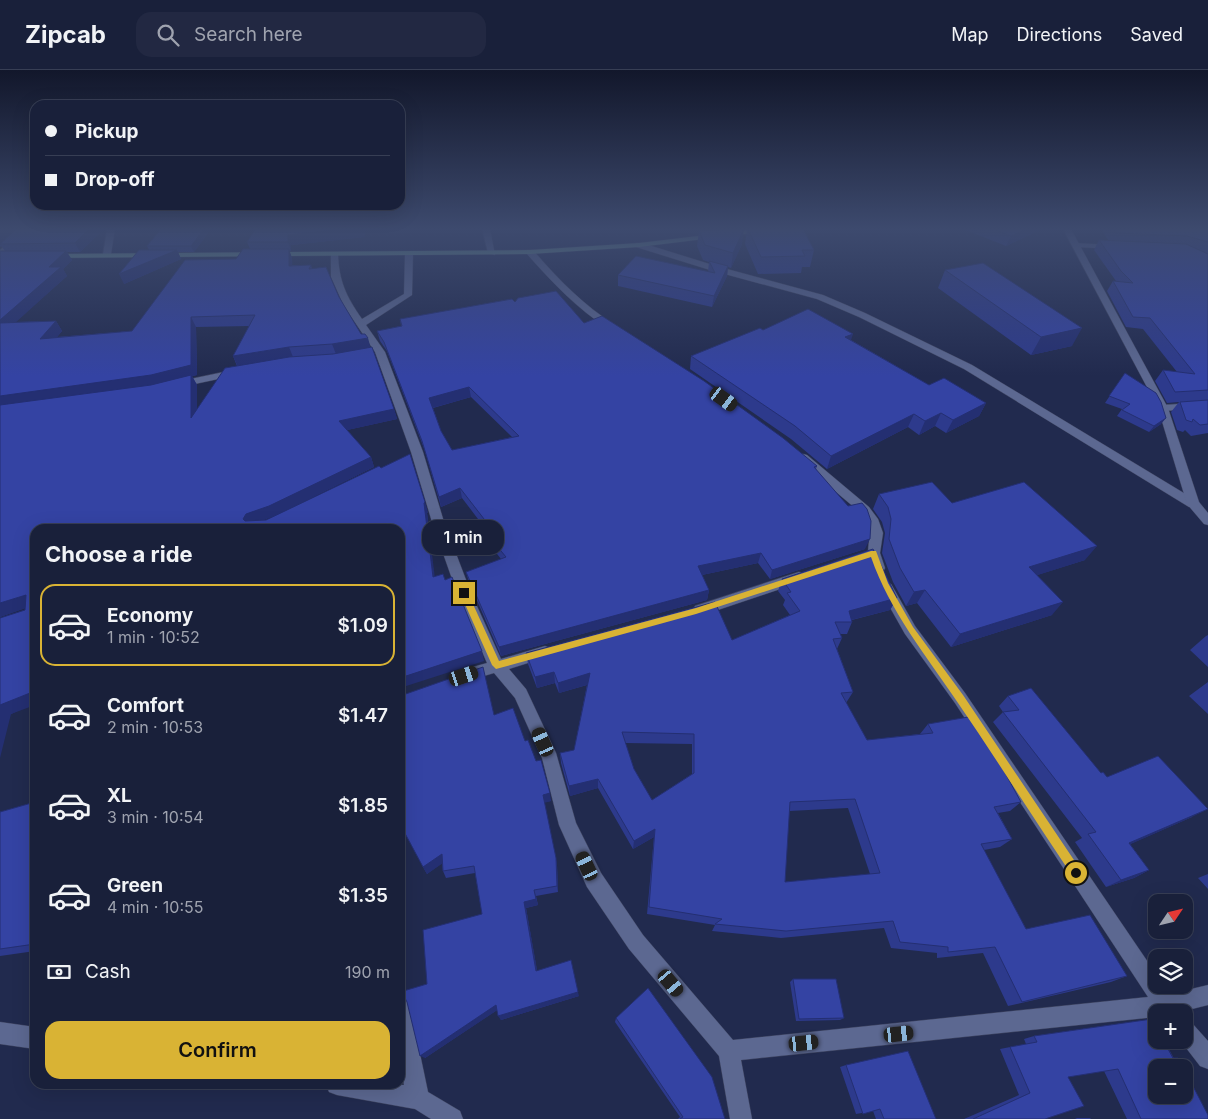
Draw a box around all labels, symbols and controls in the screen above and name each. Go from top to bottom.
search box [136,12,486,57]
text: Zipcab [25,20,106,49]
icon: search [154,21,182,49]
text: Search here [194,23,303,46]
text: Map [951,24,989,45]
text: Directions [1017,24,1102,45]
text: Saved [1130,24,1183,45]
text: Pickup [75,120,138,143]
text: Drop-off [75,168,155,191]
car [707,384,740,414]
callout: 1 min [423,520,505,556]
text: 1 min [443,527,483,547]
text: Choose a ride [45,541,193,567]
route end [453,582,475,604]
icon: car [47,603,92,648]
text: Economy [107,604,193,627]
text: $1.09 [337,614,388,637]
text: 1 min · 10:52 [107,627,200,647]
car [447,664,480,688]
icon: car [47,693,92,738]
text: Comfort [107,694,184,717]
text: $1.47 [338,704,388,727]
text: 2 min · 10:53 [107,717,203,737]
car [530,725,555,759]
icon: car [47,783,92,828]
text: XL [107,784,132,807]
text: $1.85 [338,794,388,817]
text: 3 min · 10:54 [107,807,204,827]
car [573,849,600,883]
route start [1065,862,1087,884]
icon: car [47,873,92,918]
text: Green [107,874,163,897]
text: $1.35 [338,884,388,907]
north arrow [1148,894,1192,939]
map controls [1148,894,1193,1104]
text: 4 min · 10:55 [107,897,203,917]
button: layers [1148,949,1193,994]
icon: cash [45,958,73,986]
text: Cash [85,960,131,983]
text: 190 m [345,962,390,982]
car [655,967,686,999]
button: + [1148,1004,1193,1049]
button: Confirm [45,1021,390,1079]
car [883,1025,914,1043]
car [788,1034,819,1052]
button: − [1148,1059,1193,1104]

